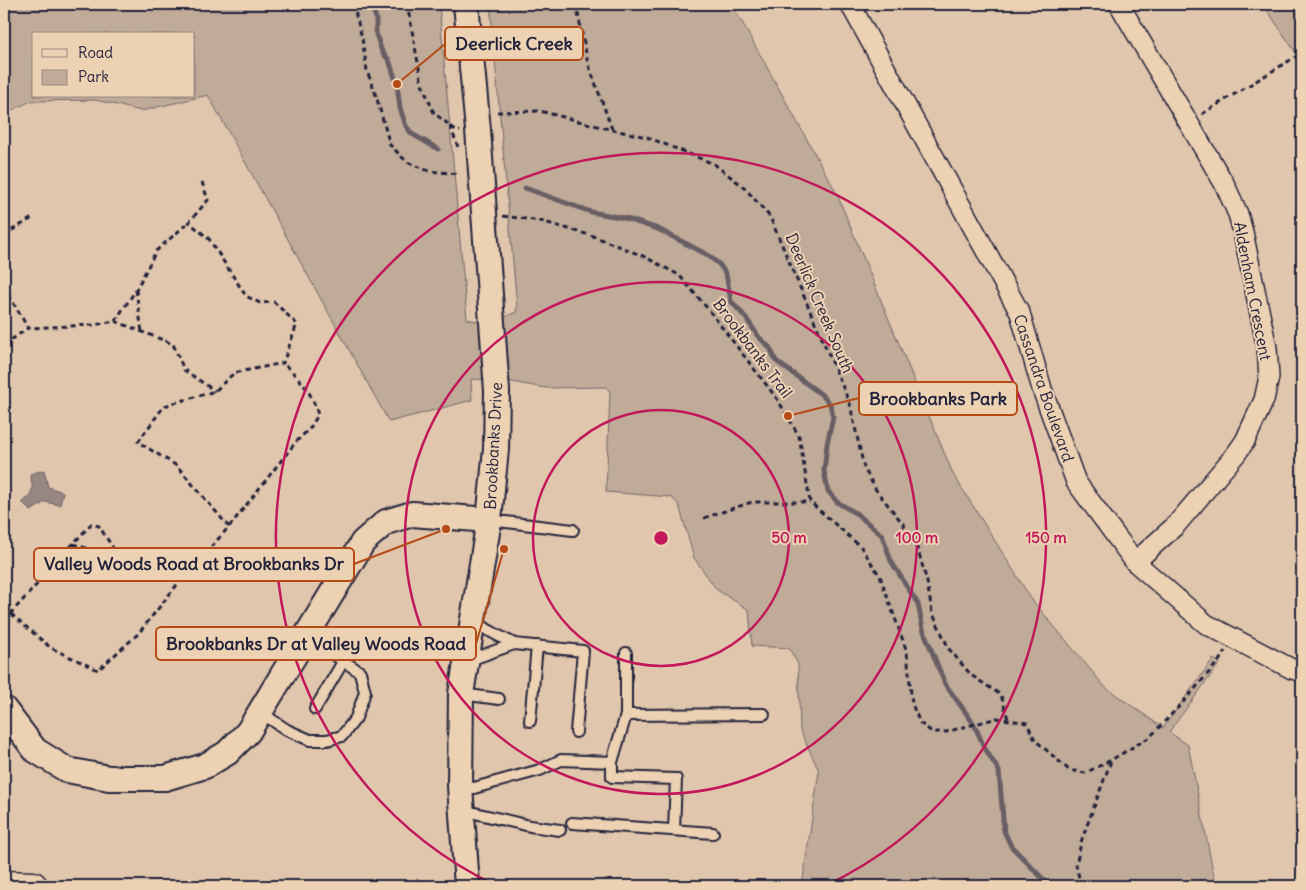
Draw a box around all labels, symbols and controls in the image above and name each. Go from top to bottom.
callout: Deerlick Creek [445,27,583,60]
legend [32,32,195,98]
text: Deerlick Creek [455,32,573,55]
text: Road [78,43,113,62]
text: Park [78,67,109,86]
street label: Aldenham Crescent [1230,220,1276,363]
street label: Deerlick Creek South [781,230,859,376]
street label: Brookbanks Trail [709,294,797,402]
street label: Cassandra Boulevard [1009,312,1079,464]
street label: Brookbanks Drive [480,382,506,510]
callout: Brookbanks Park [859,382,1017,415]
text: Brookbanks Park [869,387,1007,410]
text: 50 m [771,528,807,547]
text: 100 m [896,528,938,547]
text: 150 m [1025,528,1067,547]
centre of rings [652,529,670,547]
callout: Valley Woods Road at Brookbanks Dr [34,548,354,581]
text: Valley Woods Road at Brookbanks Dr [44,552,345,575]
callout: Brookbanks Dr at Valley Woods Road [156,627,476,660]
text: Brookbanks Dr at Valley Woods Road [166,632,466,655]

